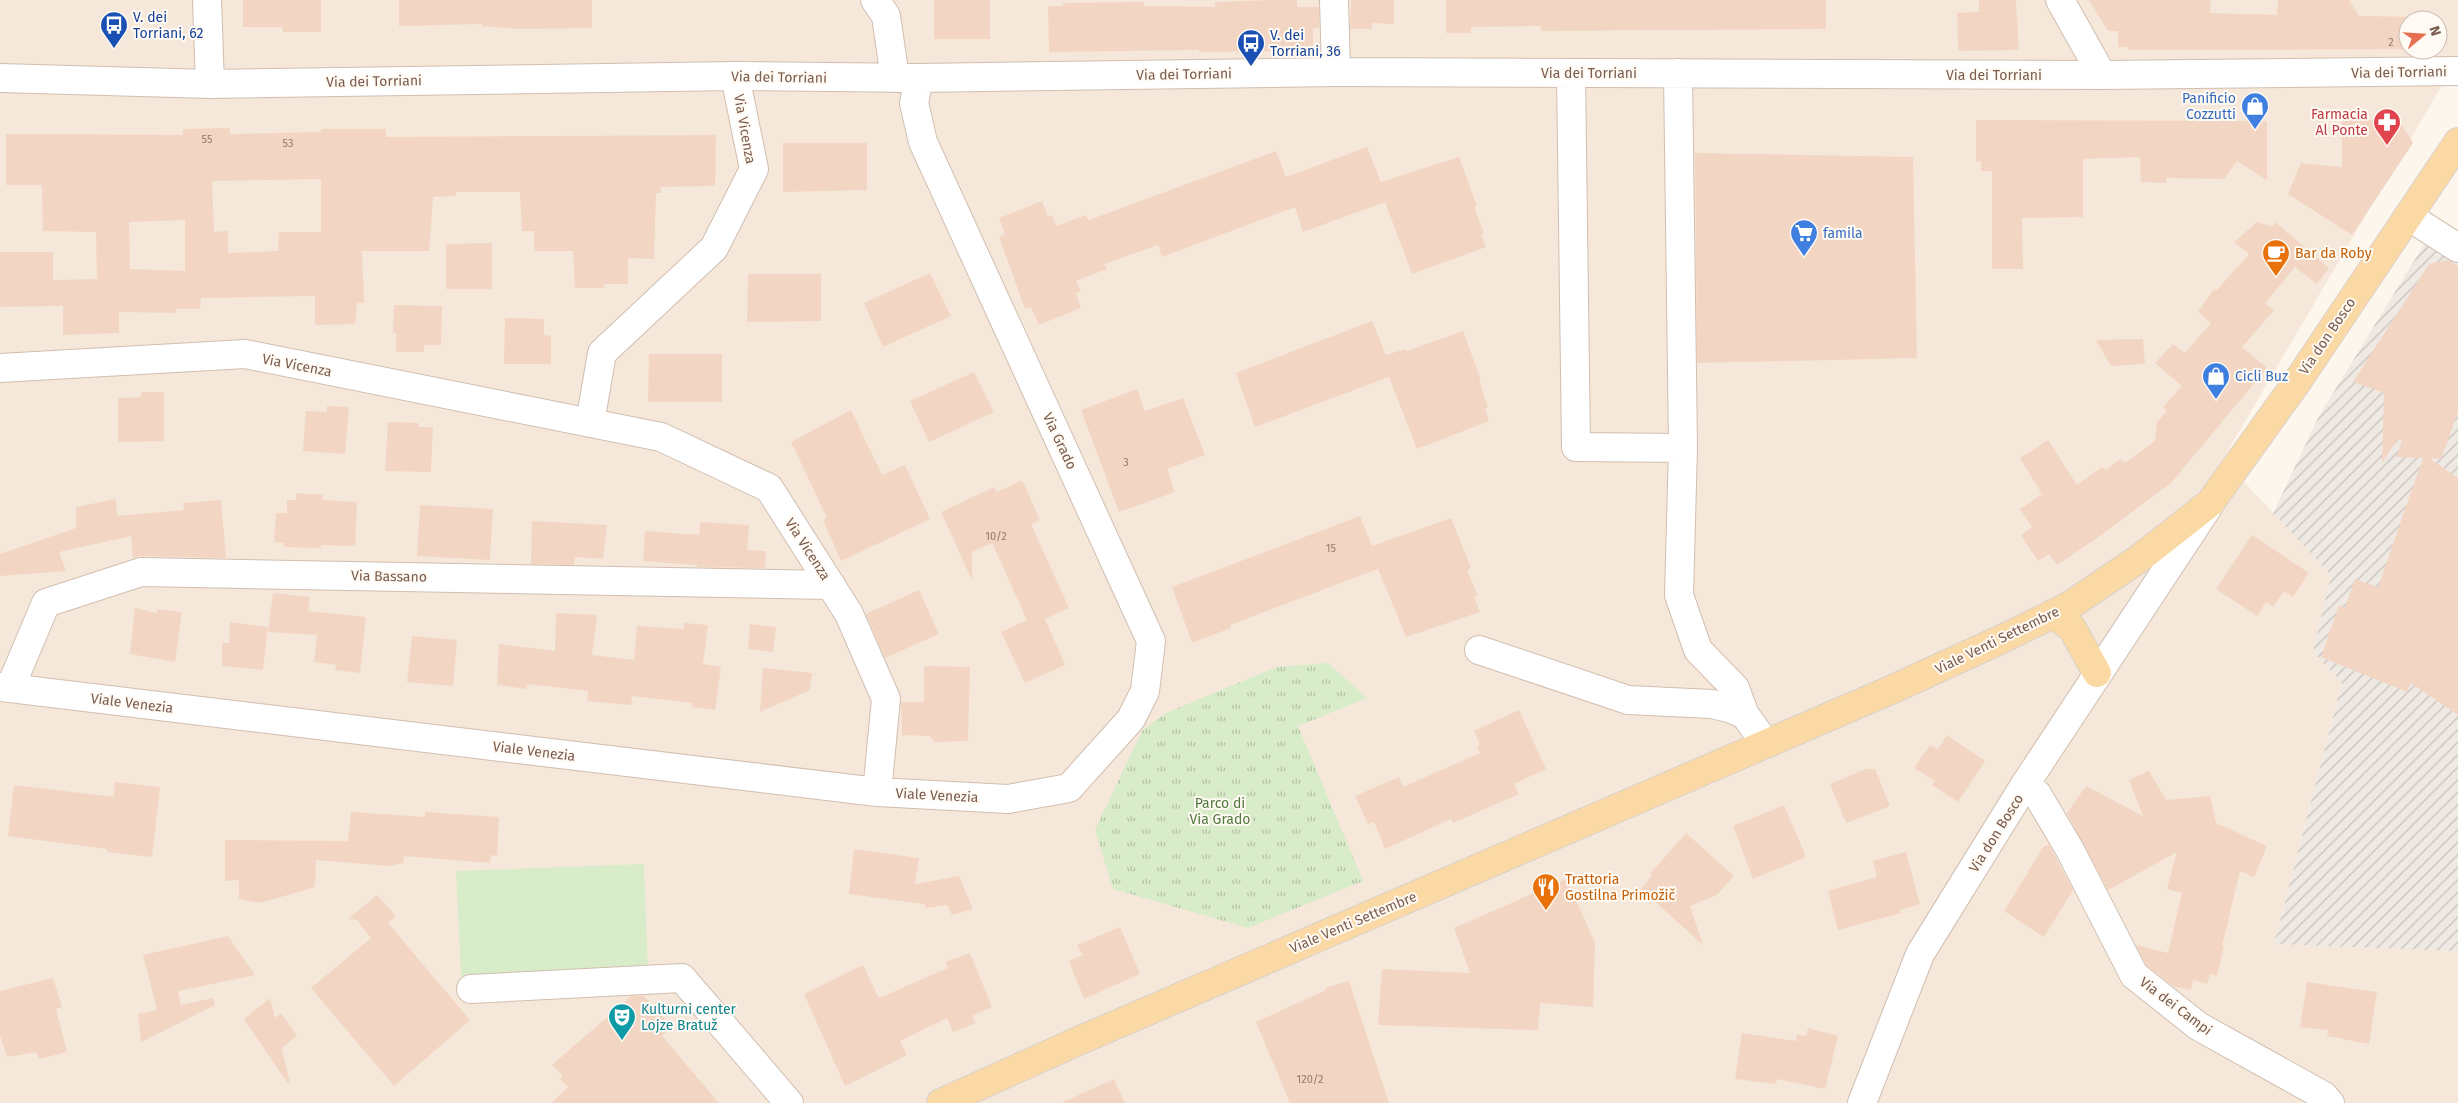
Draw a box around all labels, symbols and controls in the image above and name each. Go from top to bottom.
place label: V. dei Torriani, 62 [133,9,204,42]
bus stop icon: V. dei Torriani, 62 [99,10,129,49]
north arrow [2398,10,2448,60]
text: N [2425,24,2444,38]
place label: V. dei Torriani, 36 [1270,27,1341,60]
bus stop icon: V. dei Torriani, 36 [1236,28,1266,67]
house number: 2 [2388,36,2394,49]
street label: Via dei Torriani [2351,63,2447,82]
street label: Via dei Torriani [1136,65,1232,84]
street label: Via dei Torriani [1541,65,1637,82]
street label: Via dei Torriani [1946,67,2042,84]
street label: Via dei Torriani [731,68,827,87]
street label: Via dei Torriani [326,72,422,91]
place label: Panificio Cozzutti [2182,90,2236,123]
shop icon: Panificio Cozzutti [2240,91,2270,130]
street label: Via Vicenza [730,93,759,165]
place label: Farmacia Al Ponte [2311,106,2368,139]
pharmacy icon: Farmacia Al Ponte [2372,107,2402,146]
house number: 55 [202,133,213,146]
house number: 53 [283,137,293,150]
supermarket icon: famila [1789,218,1819,257]
place label: famila [1823,225,1863,242]
cafe icon: Bar da Roby [2261,238,2291,277]
place label: Bar da Roby [2295,245,2372,262]
street label: Via don Bosco [2295,294,2359,378]
street label: Via Vicenza [261,350,333,381]
shop icon: Cicli Buz [2201,361,2231,400]
place label: Cicli Buz [2235,368,2288,385]
street label: Via Grado [1039,410,1080,472]
house number: 3 [1123,456,1129,469]
street label: Via Vicenza [781,515,834,583]
house number: 10/2 [985,530,1007,543]
house number: 15 [1326,542,1337,555]
street label: Via Bassano [351,567,427,586]
street label: Viale Venti Settembre [1932,603,2062,678]
street label: Viale Venezia [90,690,174,717]
street label: Viale Venezia [492,738,576,765]
street label: Viale Venezia [895,785,979,806]
street label: Via don Bosco [1966,791,2027,876]
park label: Parco di Via Grado [1190,795,1250,828]
place label: Trattoria Gostilna Primožič [1565,871,1676,904]
restaurant icon: Trattoria Gostilna Primožič [1531,872,1561,911]
street label: Viale Venti Settembre [1287,888,1419,957]
street label: Via dei Campi [2136,974,2215,1039]
place label: Kulturni center Lojze Bratuž [641,1001,737,1034]
theatre icon: Kulturni center Lojze Bratuž [607,1002,637,1041]
house number: 120/2 [1296,1073,1324,1086]

